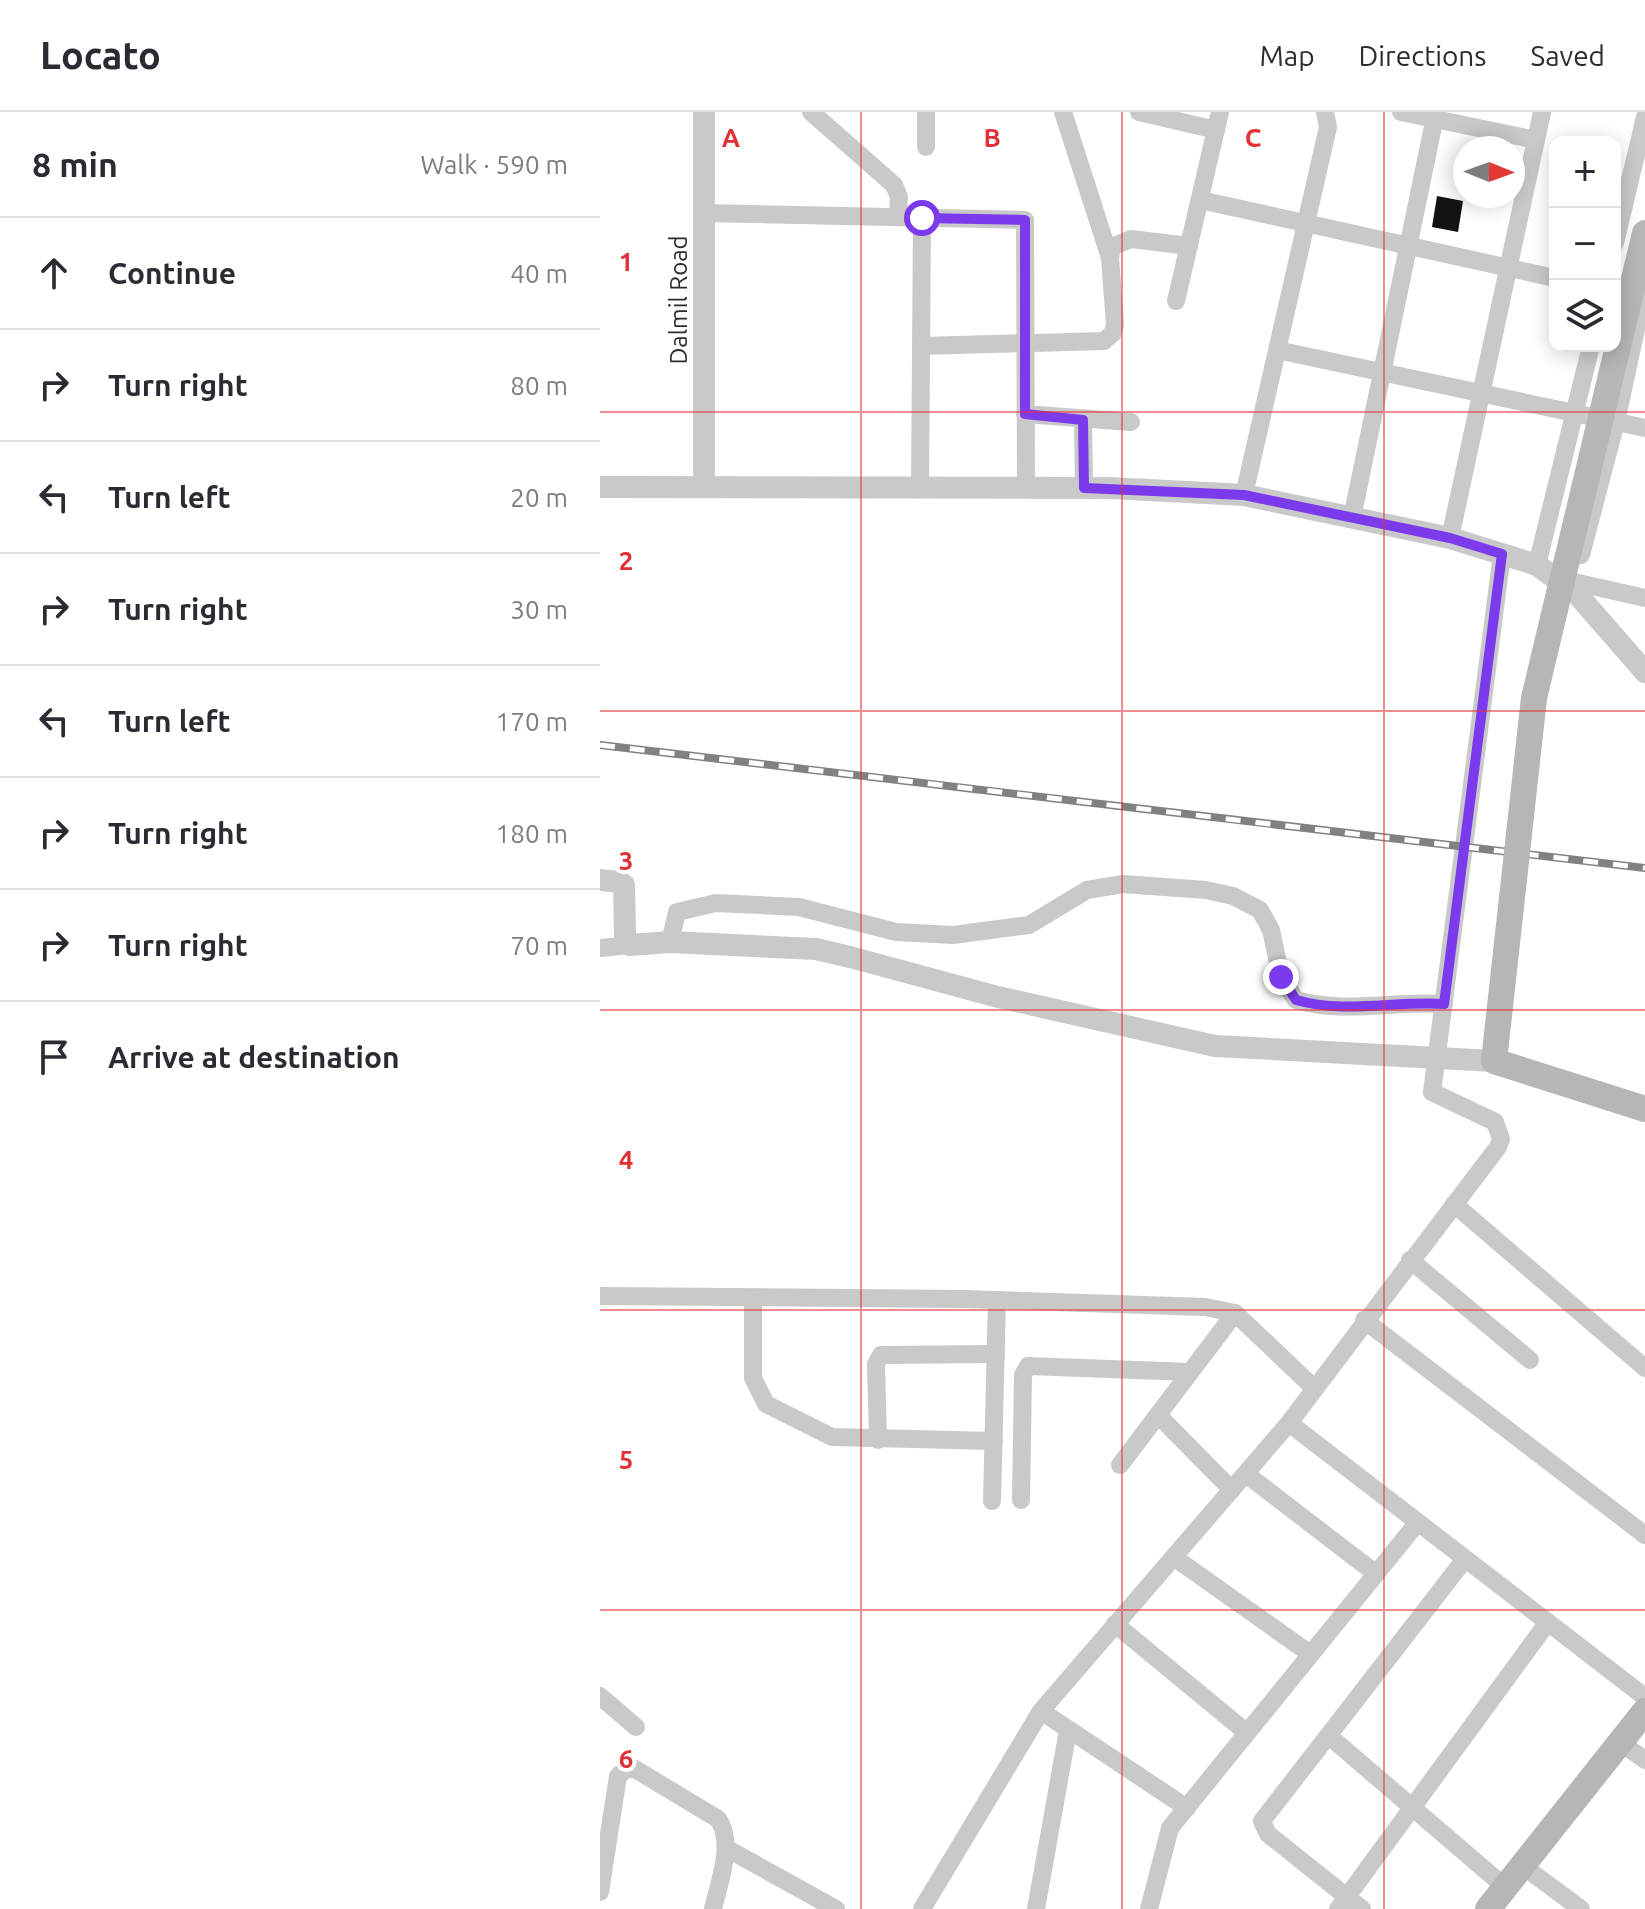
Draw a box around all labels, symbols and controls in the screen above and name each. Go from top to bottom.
text: Locato [40,34,161,76]
text: Map [1259,40,1315,71]
text: Directions [1359,40,1486,71]
text: Saved [1530,40,1605,71]
text: A [722,123,741,152]
text: B [983,123,1001,152]
text: C [1245,123,1262,152]
north arrow [1453,136,1525,208]
map controls [1549,136,1621,352]
button: + [1549,136,1621,208]
text: 8 min [32,145,118,183]
text: Walk · 590 m [420,150,568,179]
route start [904,200,940,236]
button: − [1549,208,1621,280]
street label: Dalmil Road [665,235,692,365]
text: 1 [619,247,633,276]
icon: ahead [32,251,76,295]
text: Continue [108,256,236,290]
text: 40 m [510,259,568,288]
button: layers [1549,280,1621,352]
icon: right [32,363,76,407]
text: Turn right [108,368,248,402]
text: 80 m [510,371,568,400]
icon: left [32,475,76,519]
text: Turn left [108,480,230,514]
text: 20 m [510,483,568,512]
text: 2 [619,546,633,575]
icon: right [32,587,76,631]
text: Turn right [108,592,248,626]
text: 30 m [510,595,568,624]
icon: left [32,699,76,743]
text: Turn left [108,704,230,738]
text: 170 m [496,707,568,736]
icon: right [32,811,76,855]
text: Turn right [108,816,248,850]
text: 180 m [496,819,568,848]
text: 3 [619,846,633,875]
icon: right [32,923,76,967]
text: Turn right [108,928,248,962]
text: 70 m [510,931,568,960]
route end [1263,959,1299,995]
icon: arrive [32,1035,76,1079]
text: Arrive at destination [108,1040,400,1074]
text: 4 [619,1145,633,1174]
text: 5 [619,1445,633,1474]
text: 6 [619,1744,633,1773]

